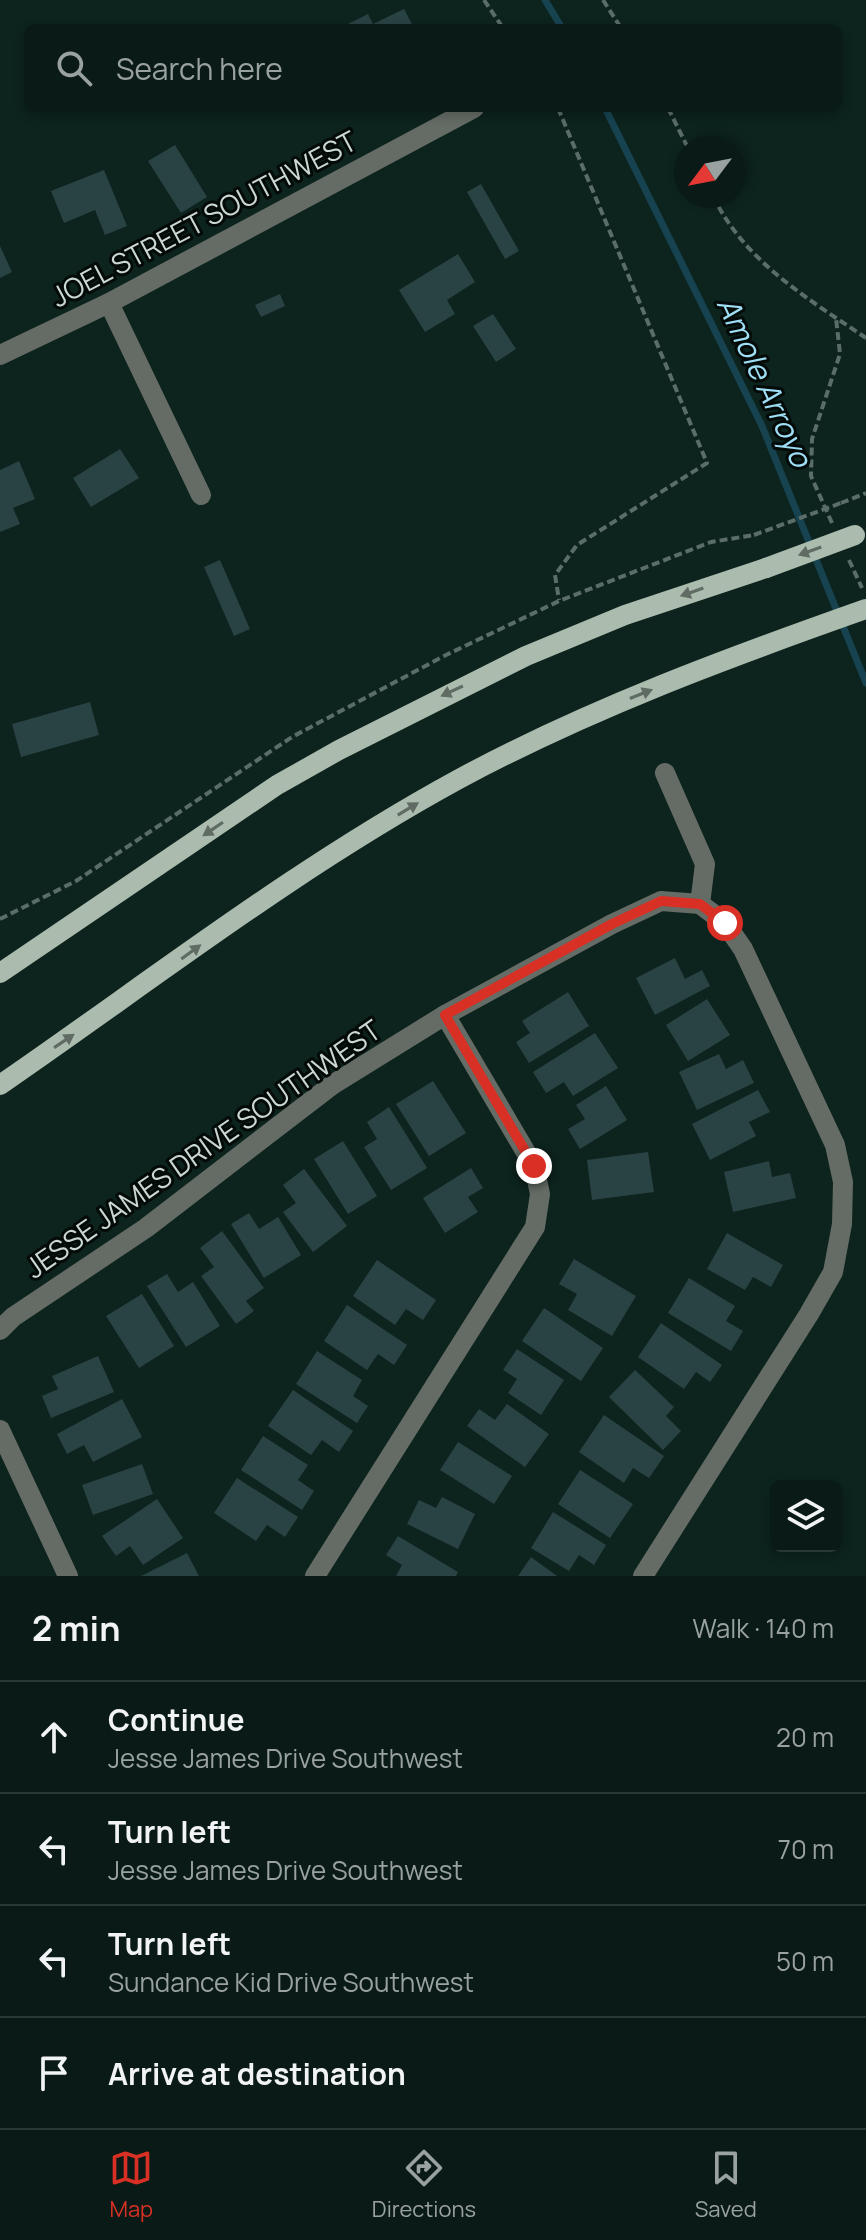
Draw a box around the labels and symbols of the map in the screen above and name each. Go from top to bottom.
street label: JOEL STREET SOUTHWEST [44,121,363,315]
north arrow [674,136,746,208]
water label: Amole Arroyo [708,290,824,475]
one-way arrow [798,545,822,558]
one-way arrow [680,586,704,598]
one-way arrow [440,684,464,698]
one-way arrow [629,687,653,700]
one-way arrow [397,802,419,816]
one-way arrow [202,821,223,836]
route start [707,905,743,941]
one-way arrow [180,944,202,960]
street label: JESSE JAMES DRIVE SOUTHWEST [17,1010,388,1286]
one-way arrow [53,1034,74,1049]
route end [516,1148,552,1184]

